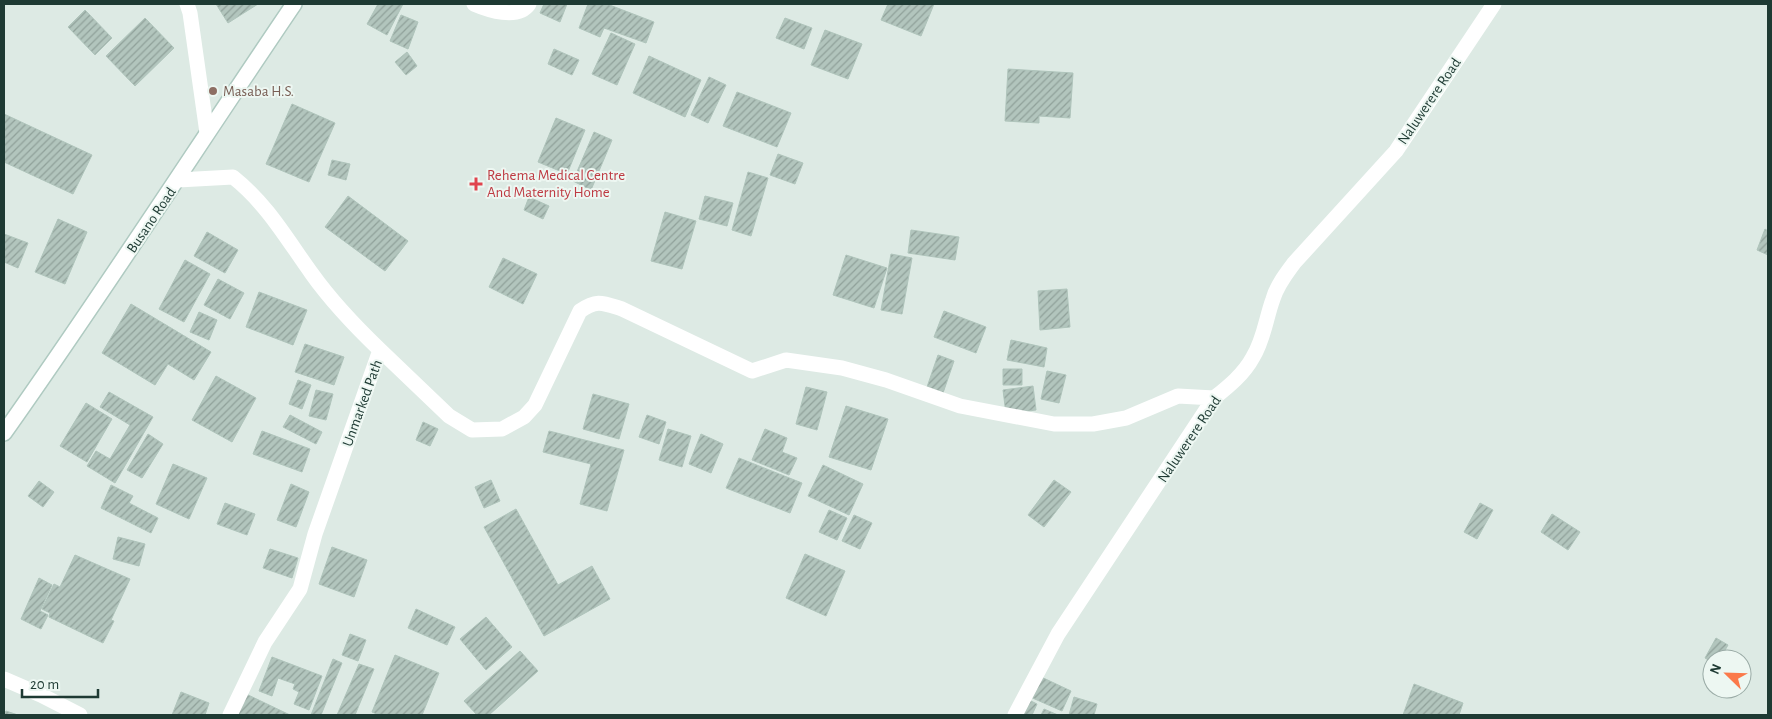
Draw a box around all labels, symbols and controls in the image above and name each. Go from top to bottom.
street label: Naluwerere Road [1395,55,1464,147]
place label: Masaba H.S. [223,84,294,99]
marker: Masaba H.S. [207,85,219,97]
place label: Rehema Medical Centre And Maternity Home [487,168,625,200]
marker: Rehema Medical Centre And Maternity Home [469,177,483,191]
street label: Busano Road [124,185,179,256]
street label: Unmarked Path [340,358,385,448]
street label: Naluwerere Road [1155,393,1224,485]
north arrow [1702,649,1752,699]
text: N [1708,662,1724,677]
scale bar [22,666,99,698]
text: 20 m [30,677,59,692]

